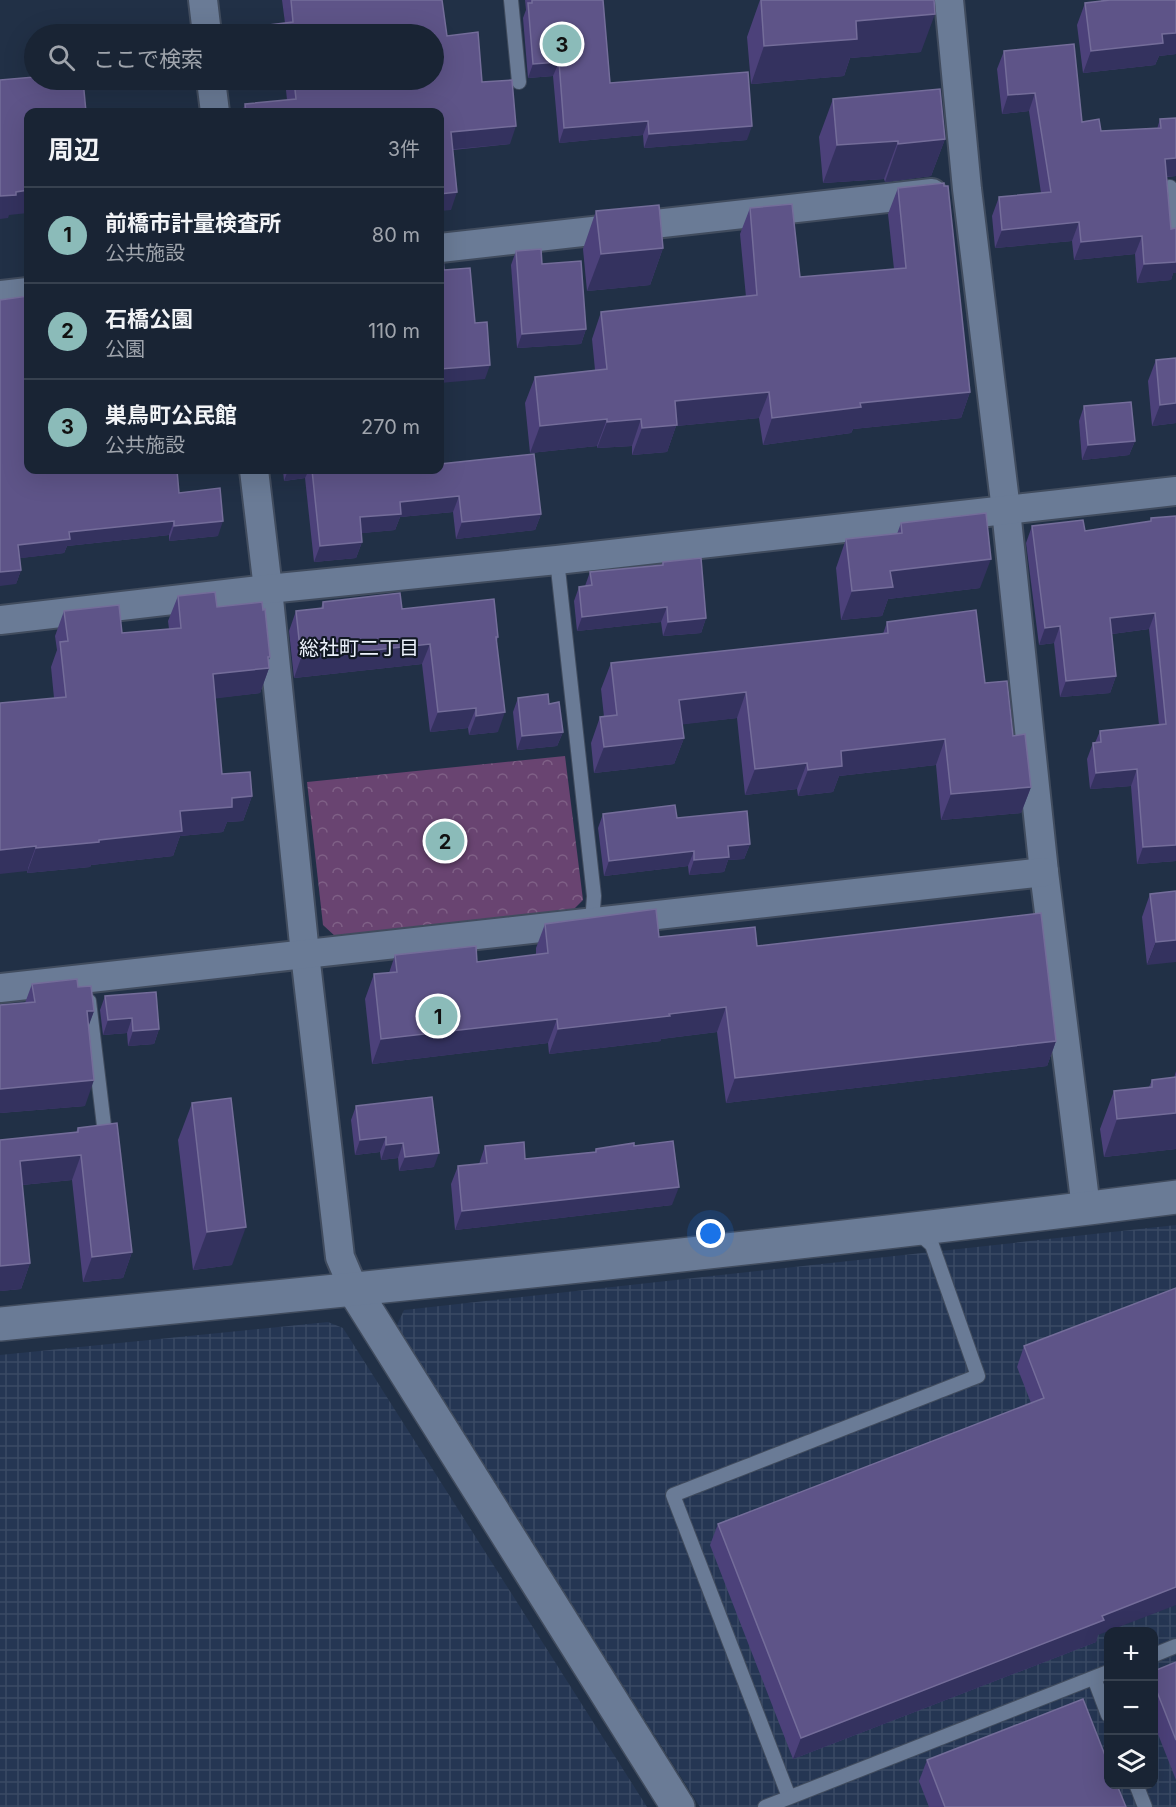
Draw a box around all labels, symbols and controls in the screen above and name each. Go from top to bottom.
pin: 3 [542,22,582,66]
search box [24,24,444,90]
icon: search [45,41,78,74]
text: ここで検索 [93,46,203,72]
text: 周辺 [48,134,100,165]
text: 3件 [388,137,420,161]
text: 前橋市計量検査所 [105,210,281,236]
text: 1 [63,223,72,247]
text: 80 m [372,223,420,247]
text: 公共施設 [105,241,185,265]
text: 石橋公園 [105,306,193,332]
text: 2 [61,319,74,343]
text: 110 m [368,319,420,343]
text: 公園 [105,337,145,361]
text: 巣鳥町公民館 [105,402,237,428]
text: 3 [61,415,74,439]
text: 270 m [361,415,420,439]
text: 公共施設 [105,433,185,457]
district label: 総社町二丁目 [299,636,419,660]
pin: 2 [426,818,464,864]
pin: 1 [418,994,458,1038]
your location [696,1219,725,1248]
map controls [1104,1627,1158,1789]
button: + [1104,1627,1158,1681]
button: − [1104,1681,1158,1735]
button: layers [1104,1735,1158,1789]

